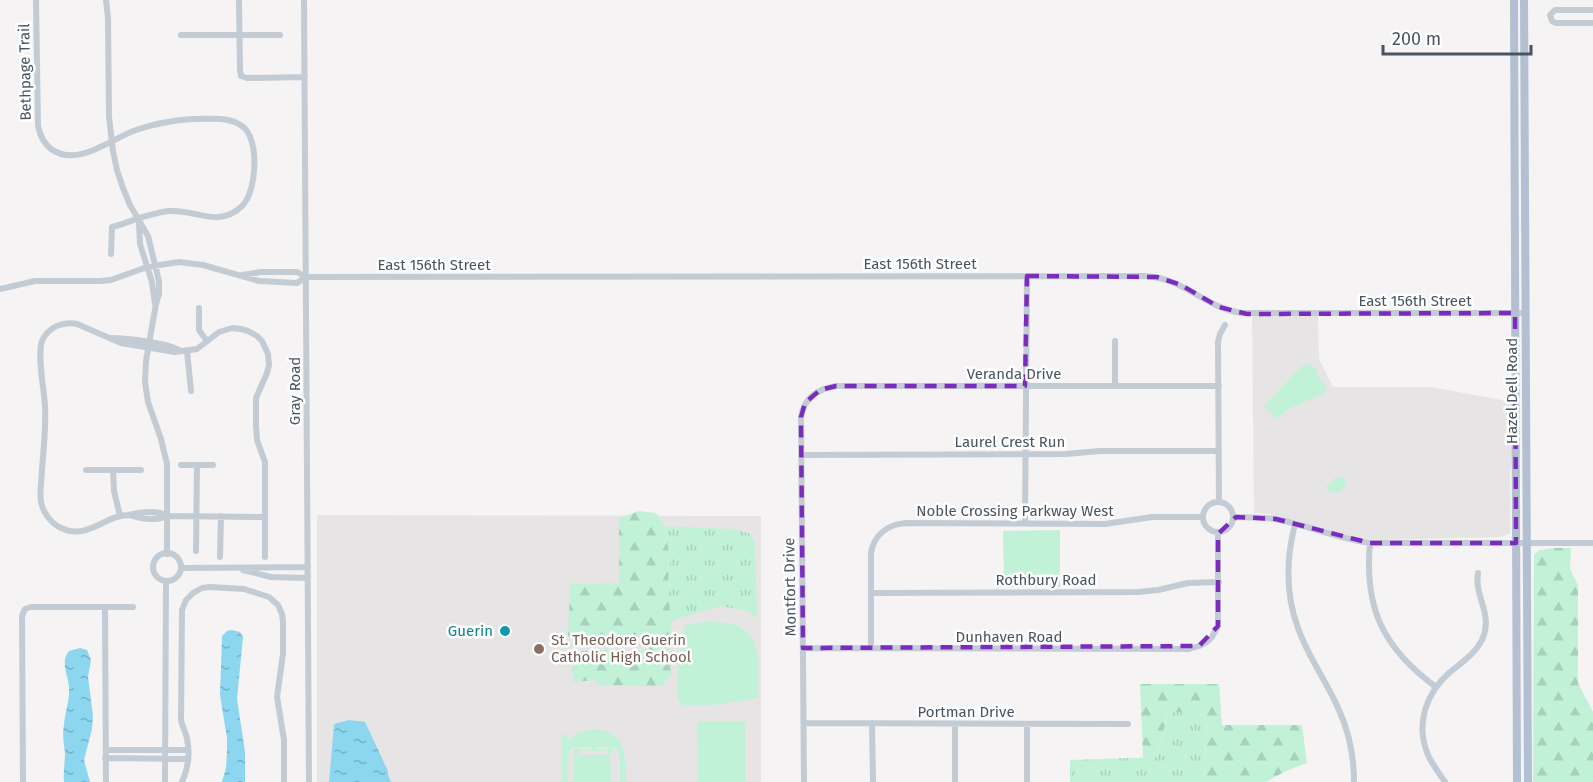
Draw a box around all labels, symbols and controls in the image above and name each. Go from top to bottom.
scale bar [1383,18,1532,56]
street label: Bethpage Trail [15,23,35,121]
text: 200 m [1392,28,1441,50]
street label: East 156th Street [863,255,977,273]
street label: East 156th Street [377,256,491,274]
street label: East 156th Street [1358,292,1472,310]
street label: Hazel Dell Road [1503,338,1521,444]
street label: Gray Road [286,357,304,425]
street label: Veranda Drive [967,365,1061,383]
street label: Laurel Crest Run [955,433,1065,451]
street label: Noble Crossing Parkway West [916,502,1114,520]
street label: Montfort Drive [780,538,800,636]
street label: Rothbury Road [995,571,1097,589]
place label: Guerin [448,622,493,640]
marker: Guerin [498,624,512,638]
street label: Dunhaven Road [956,628,1062,646]
place label: St. Theodore Guerin Catholic High School [551,631,692,666]
marker: St. Theodore Guerin Catholic High School [532,642,546,656]
street label: Portman Drive [917,703,1015,721]

